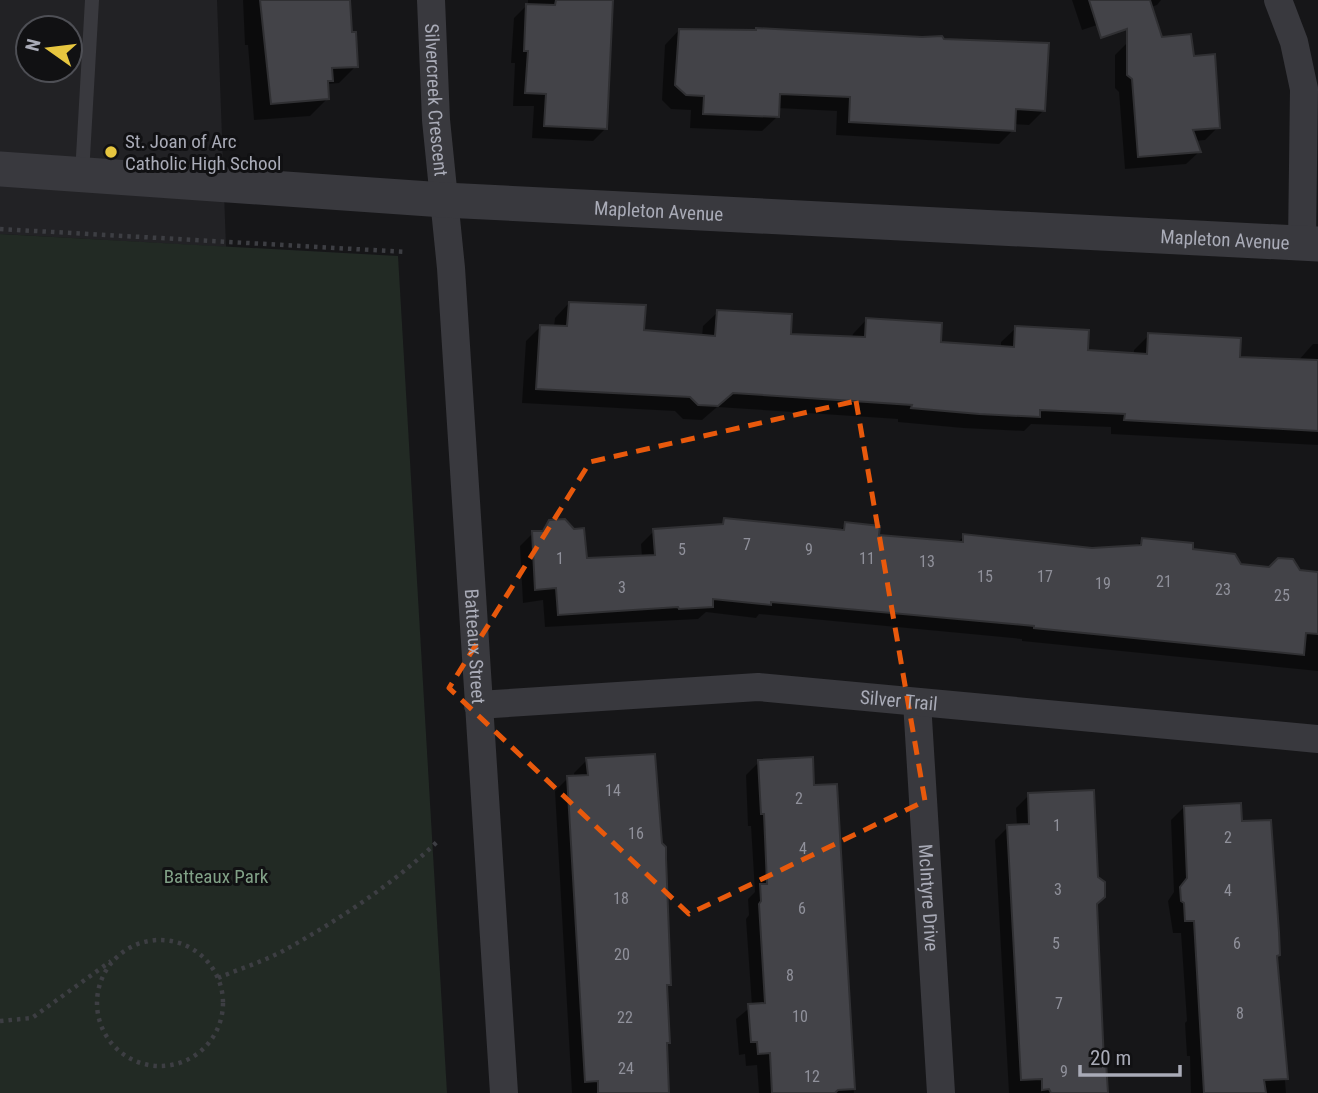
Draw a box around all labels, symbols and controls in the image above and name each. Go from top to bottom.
north arrow [14,14,84,84]
street label: Silvercreek Crescent [420,23,453,177]
text: N [20,37,46,53]
place label: St. Joan of Arc Catholic High School [125,130,281,175]
marker: St. Joan of Arc Catholic High School [103,144,119,160]
street label: Mapleton Avenue [593,196,724,226]
street label: Mapleton Avenue [1160,225,1290,254]
house number: 7 [743,535,751,554]
house number: 5 [678,540,686,559]
house number: 9 [805,540,813,559]
house number: 1 [556,549,564,568]
house number: 11 [859,549,875,568]
house number: 13 [919,552,935,571]
house number: 15 [977,567,993,586]
house number: 17 [1037,567,1053,586]
house number: 21 [1156,572,1172,591]
house number: 19 [1095,574,1111,593]
house number: 3 [618,578,626,597]
house number: 23 [1215,580,1231,599]
house number: 25 [1274,586,1290,605]
street label: Batteaux Street [460,588,490,705]
street label: Silver Trail [859,685,939,715]
house number: 14 [605,781,621,800]
house number: 2 [795,789,803,808]
house number: 1 [1053,816,1061,835]
house number: 16 [628,824,644,843]
house number: 2 [1224,828,1232,847]
house number: 4 [799,839,807,858]
street label: McIntyre Drive [914,843,944,952]
park label: Batteaux Park [164,865,269,888]
house number: 3 [1054,880,1062,899]
house number: 4 [1224,881,1232,900]
house number: 18 [613,889,629,908]
house number: 6 [798,899,806,918]
house number: 5 [1052,934,1060,953]
house number: 6 [1233,934,1241,953]
house number: 20 [614,945,630,964]
house number: 8 [786,966,794,985]
house number: 7 [1055,994,1063,1013]
house number: 8 [1236,1004,1244,1023]
house number: 10 [792,1007,808,1026]
house number: 22 [617,1008,633,1027]
scale bar [1080,1034,1180,1078]
text: 20 m [1090,1046,1131,1070]
house number: 24 [618,1059,634,1078]
house number: 9 [1060,1062,1068,1081]
house number: 12 [804,1067,820,1086]

